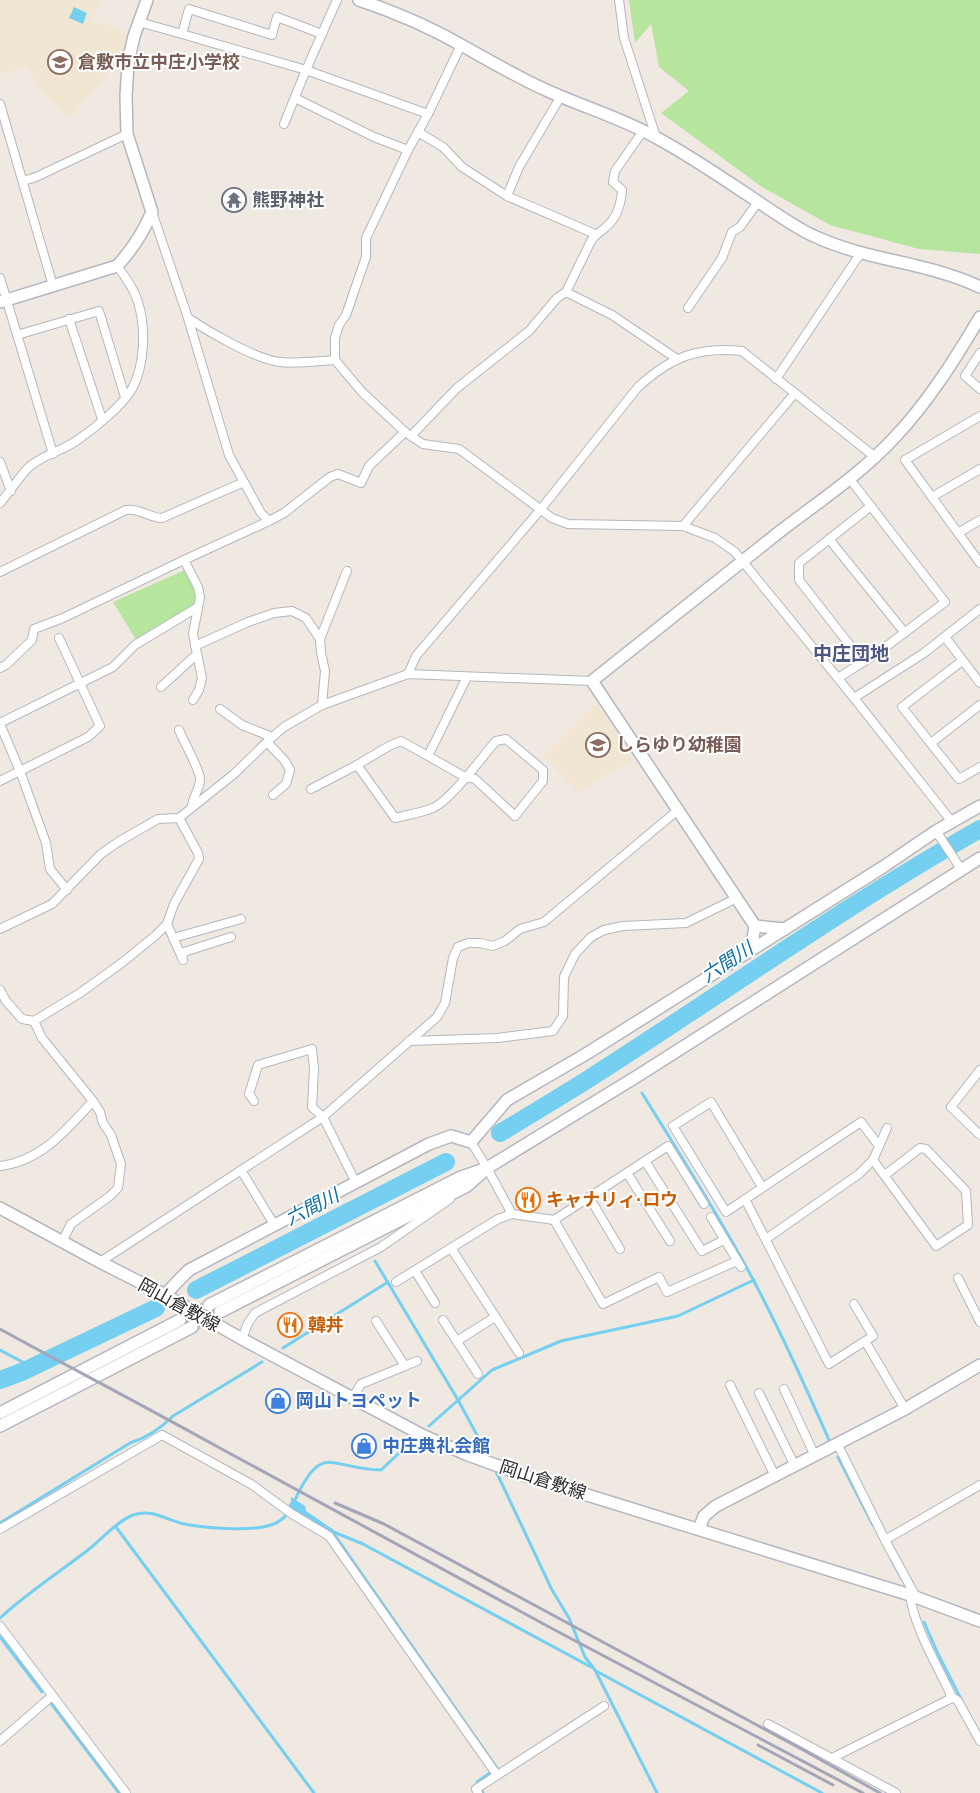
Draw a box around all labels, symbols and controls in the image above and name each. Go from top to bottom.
school or university icon: 倉敷市立中庄小学校 [47,49,73,75]
place label: 倉敷市立中庄小学校 [78,52,240,72]
temple icon: 熊野神社 [221,187,247,213]
place label: 熊野神社 [252,190,324,210]
district label: 中庄団地 [813,643,889,664]
school or university icon: しらゆり幼稚園 [585,732,611,758]
place label: しらゆり幼稚園 [616,735,742,755]
water label: 六間川 [697,937,758,986]
water label: 六間川 [282,1184,344,1229]
restaurant icon: キャナリィ·ロウ [515,1187,541,1213]
place label: キャナリィ·ロウ [546,1190,678,1210]
street label: 岡山倉敷線 [135,1274,223,1336]
restaurant icon: 韓丼 [277,1312,303,1338]
place label: 韓丼 [308,1315,344,1335]
shop icon: 岡山トヨペット [265,1388,291,1414]
place label: 岡山トヨペット [296,1391,422,1411]
shop icon: 中庄典礼会館 [351,1433,377,1459]
place label: 中庄典礼会館 [382,1436,490,1456]
street label: 岡山倉敷線 [497,1457,589,1503]

